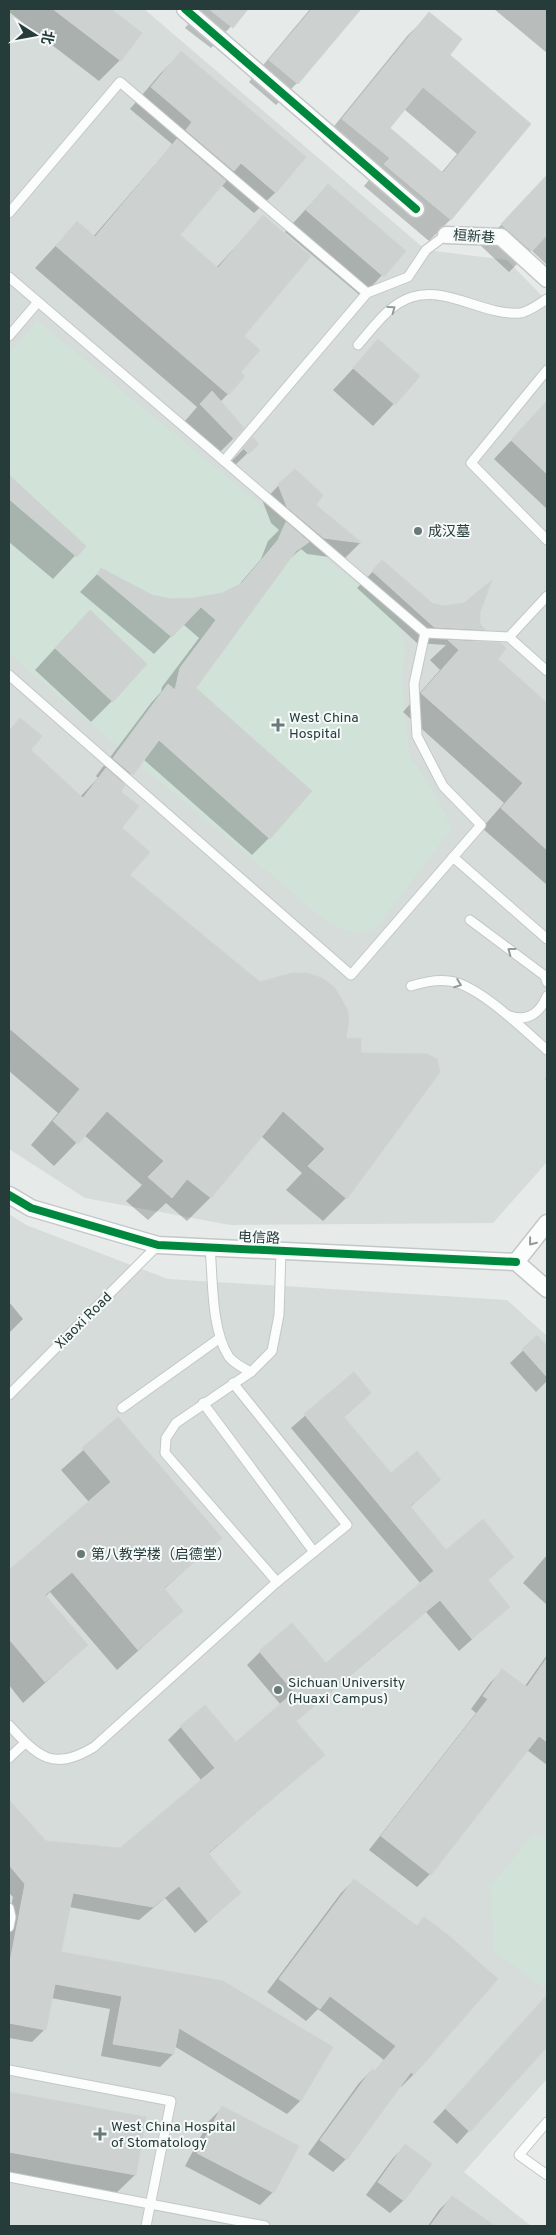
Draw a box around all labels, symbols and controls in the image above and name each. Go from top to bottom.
north arrow [10,10,60,60]
text: 北 [37,29,56,46]
street label: 桓新巷 [452,228,495,247]
one-way arrow [386,307,395,315]
place label: 成汉墓 [428,524,470,541]
marker: 成汉墓 [412,525,424,537]
place label: West China Hospital [289,710,359,743]
marker: West China Hospital [271,718,285,732]
one-way arrow [508,948,517,956]
one-way arrow [454,978,462,988]
street label: 电信路 [238,1229,280,1248]
one-way arrow [528,1237,537,1246]
street label: Xiaoxi Road [52,1289,116,1353]
place label: 第八教学楼（启德堂） [91,1546,231,1564]
marker: 第八教学楼（启德堂） [75,1548,87,1560]
place label: Sichuan University (Huaxi Campus) [288,1675,405,1708]
marker: Sichuan University (Huaxi Campus) [272,1684,284,1696]
place label: West China Hospital of Stomatology [111,2119,236,2152]
marker: West China Hospital of Stomatology [93,2127,107,2141]

